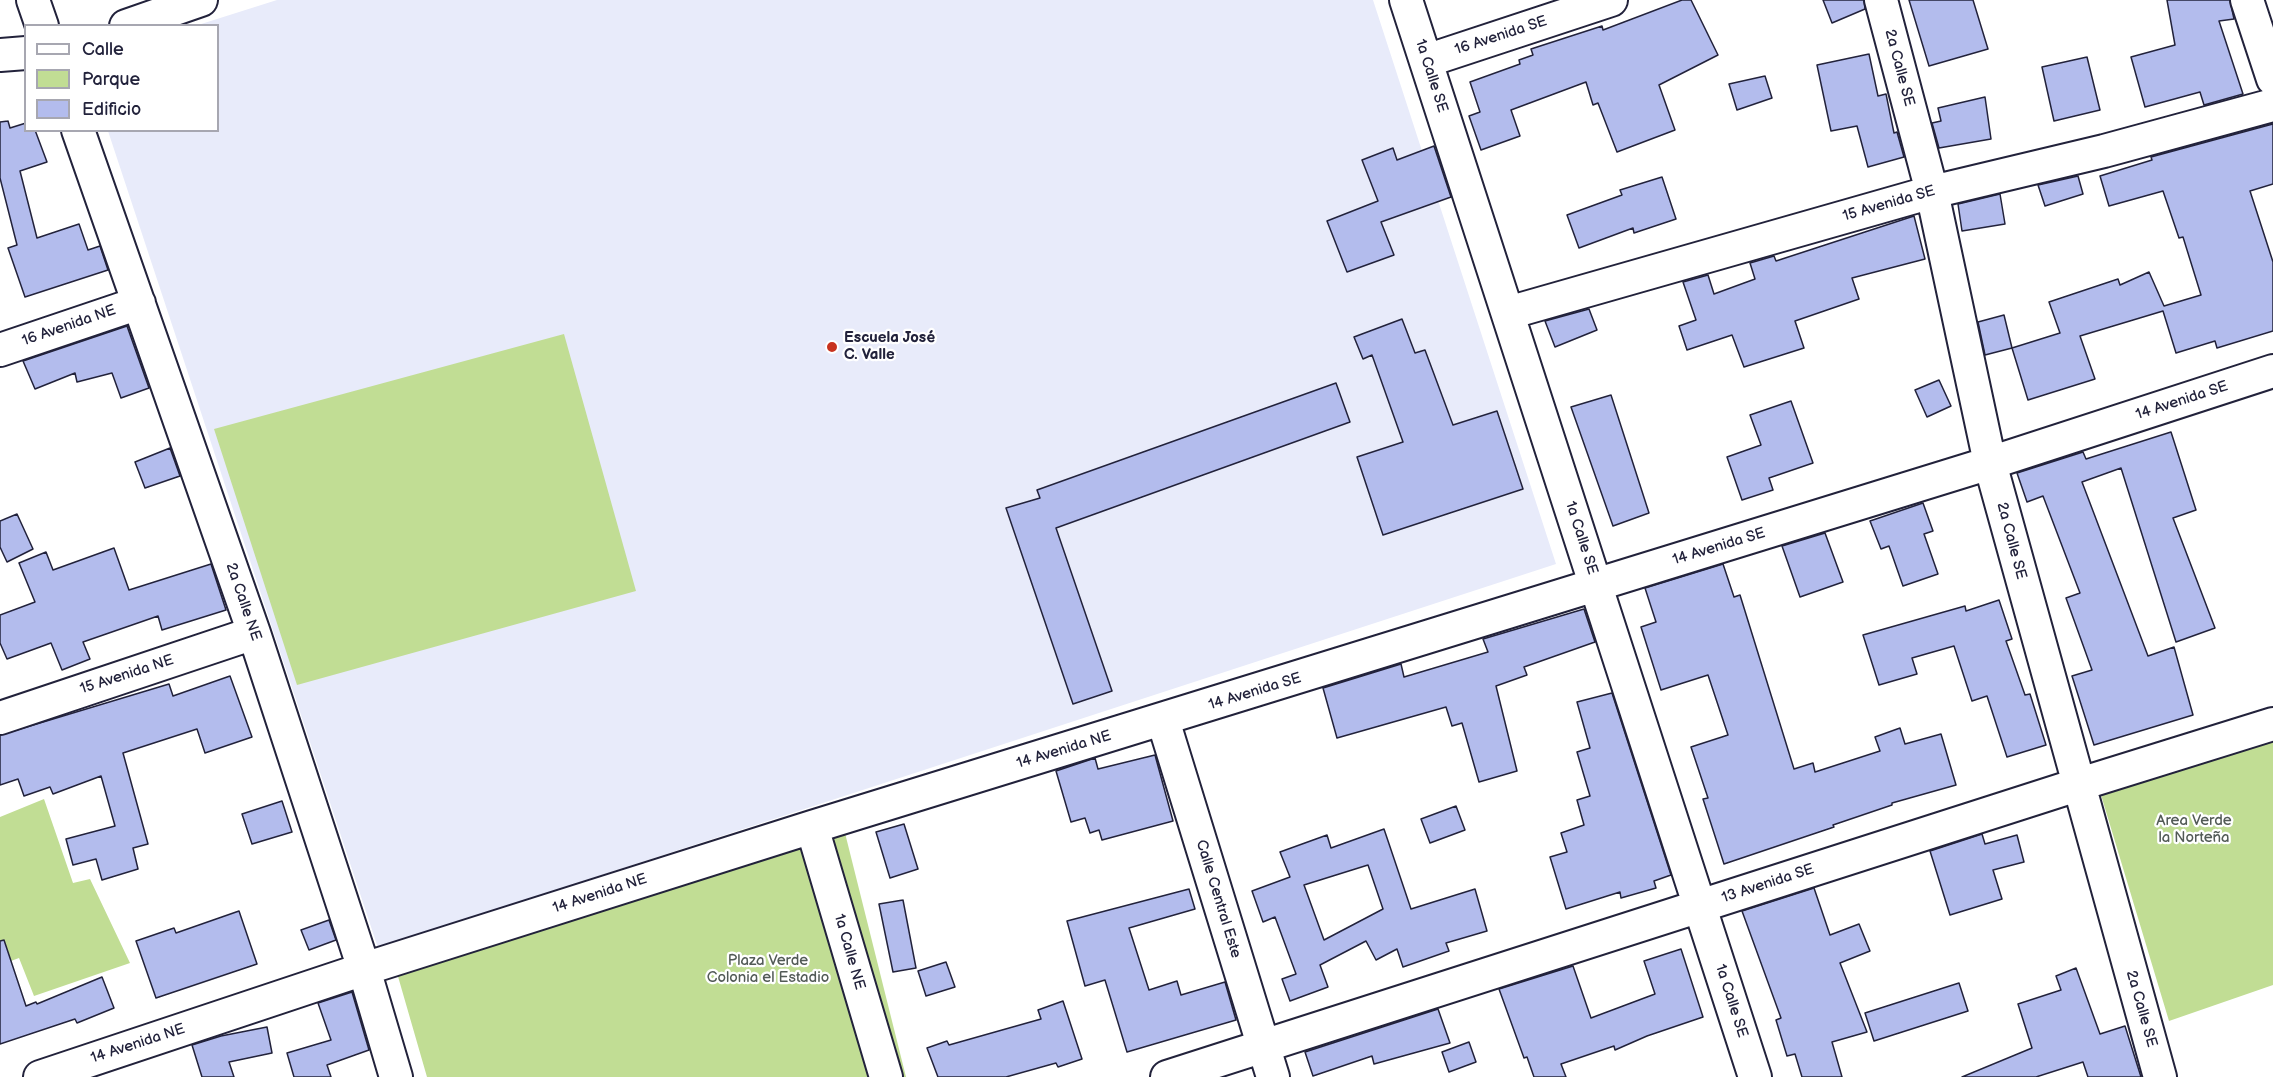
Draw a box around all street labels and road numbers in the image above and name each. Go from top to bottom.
street label: 16 Avenida SE [1453,13,1549,59]
street label: 2a Calle SE [1880,27,1918,109]
street label: 1a Calle SE [1411,37,1451,115]
street label: 15 Avenida SE [1841,182,1937,226]
street label: 16 Avenida NE [20,302,118,350]
street label: 14 Avenida SE [2134,378,2230,424]
street label: 1a Calle SE [1561,499,1601,577]
street label: 2a Calle SE [1992,500,2030,582]
street label: 14 Avenida SE [1671,524,1767,570]
street label: 2a Calle NE [221,561,265,643]
street label: 15 Avenida NE [78,651,176,699]
street label: 14 Avenida SE [1207,669,1303,715]
street label: 14 Avenida NE [1015,727,1113,773]
street label: Calle Central Este [1191,838,1245,960]
street label: 13 Avenida SE [1720,861,1816,907]
street label: 14 Avenida NE [551,870,649,918]
street label: 1a Calle NE [830,912,868,992]
street label: 1a Calle SE [1711,962,1751,1040]
street label: 2a Calle SE [2121,969,2161,1049]
street label: 14 Avenida NE [89,1020,187,1068]

